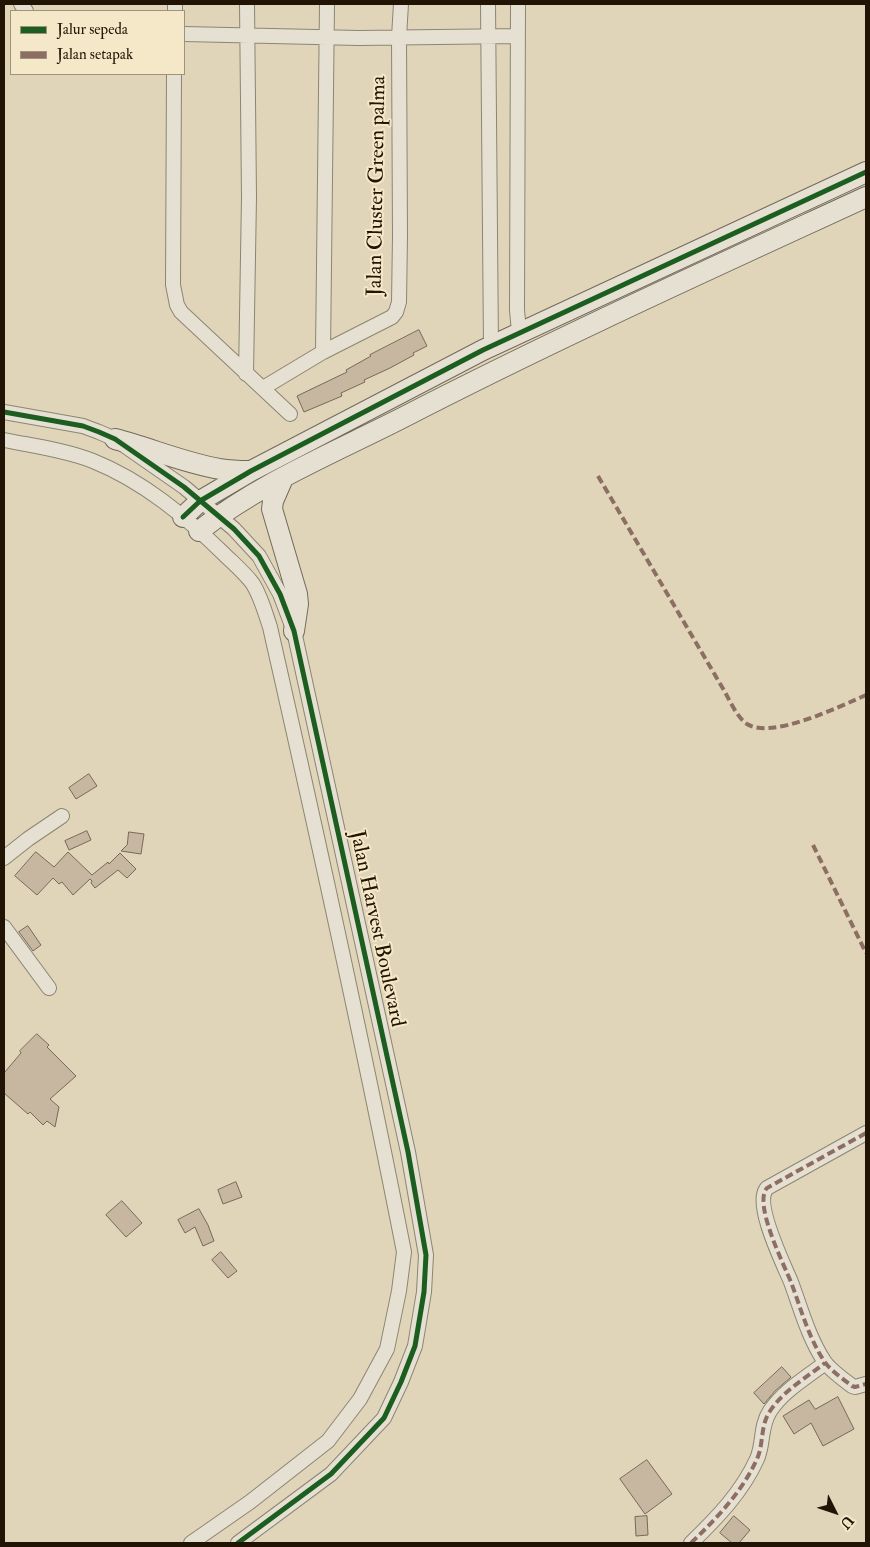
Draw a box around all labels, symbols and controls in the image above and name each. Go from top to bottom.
legend [10,10,185,75]
text: Jalur sepeda [57,20,128,39]
text: Jalan setapak [57,45,133,64]
street label: Jalan Cluster Green palma [363,76,393,296]
street label: Jalan Harvest Boulevard [343,828,409,1030]
north arrow [810,1487,860,1537]
text: U [836,1512,857,1532]

